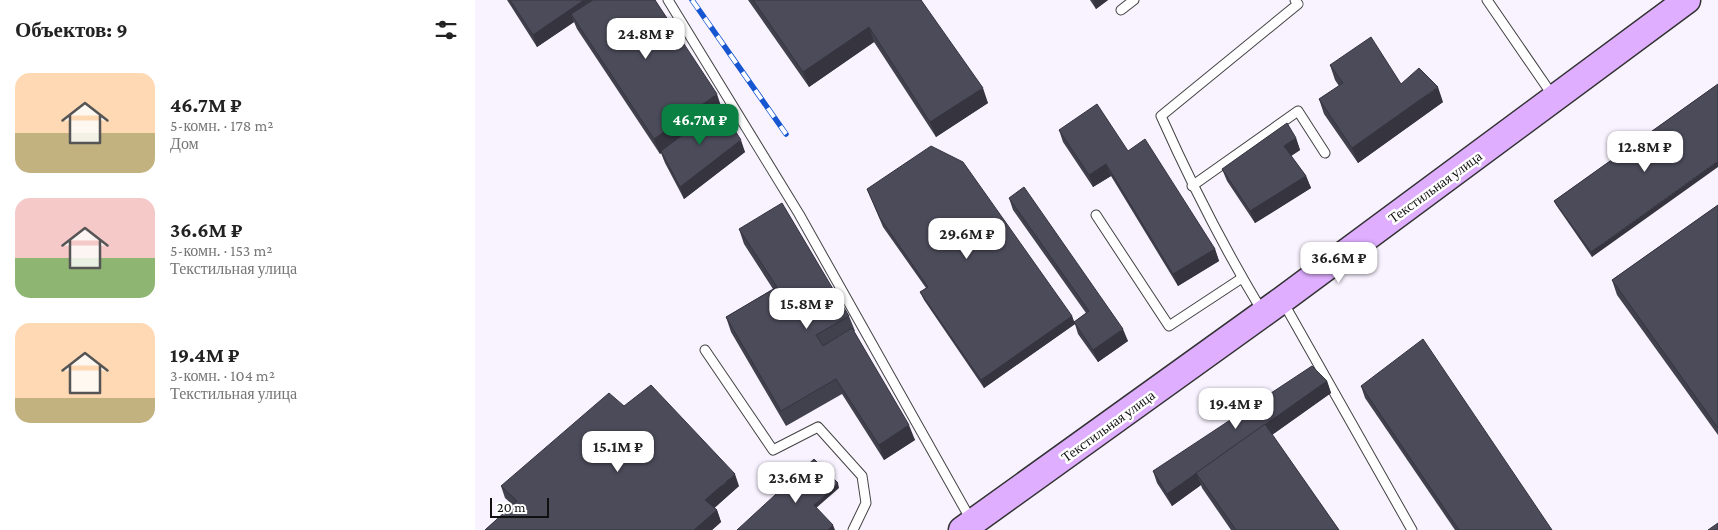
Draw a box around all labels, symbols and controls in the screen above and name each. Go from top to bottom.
icon: filters [432,16,460,44]
text: Объектов: 9 [15,18,128,42]
pin: 24.8M ₽ [600,18,692,60]
text: 24.8M ₽ [618,25,674,42]
icon: home [55,93,115,153]
text: 46.7M ₽ [170,93,242,117]
pin: 46.7M ₽ [654,104,746,146]
text: 46.7M ₽ [673,111,727,128]
text: 5-комн. · 178 m² [170,117,274,134]
pin: 12.8M ₽ [1599,130,1691,173]
text: Дом [170,135,199,152]
text: 12.8M ₽ [1618,138,1672,155]
street label: Текстильная улица [1385,147,1485,226]
icon: home [55,218,115,278]
text: 36.6M ₽ [170,218,243,242]
pin: 29.6M ₽ [921,218,1013,260]
text: 29.6M ₽ [939,225,995,242]
text: 5-комн. · 153 m² [170,242,273,259]
pin: 36.6M ₽ [1293,242,1385,284]
text: 36.6M ₽ [1311,249,1367,266]
text: Текстильная улица [170,260,297,277]
pin: 15.8M ₽ [761,288,853,330]
text: 15.8M ₽ [780,295,834,312]
icon: home [55,343,115,403]
text: 19.4M ₽ [170,343,240,367]
text: 3-комн. · 104 m² [170,367,275,384]
text: Текстильная улица [170,385,297,402]
street label: Текстильная улица [1058,386,1158,465]
pin: 19.4M ₽ [1190,388,1282,430]
text: 19.4M ₽ [1209,395,1263,412]
pin: 15.1M ₽ [572,430,664,473]
text: 15.1M ₽ [593,438,643,455]
pin: 23.6M ₽ [750,462,842,504]
text: 23.6M ₽ [769,469,823,486]
scale bar [490,495,549,518]
text: 20 m [497,499,525,515]

